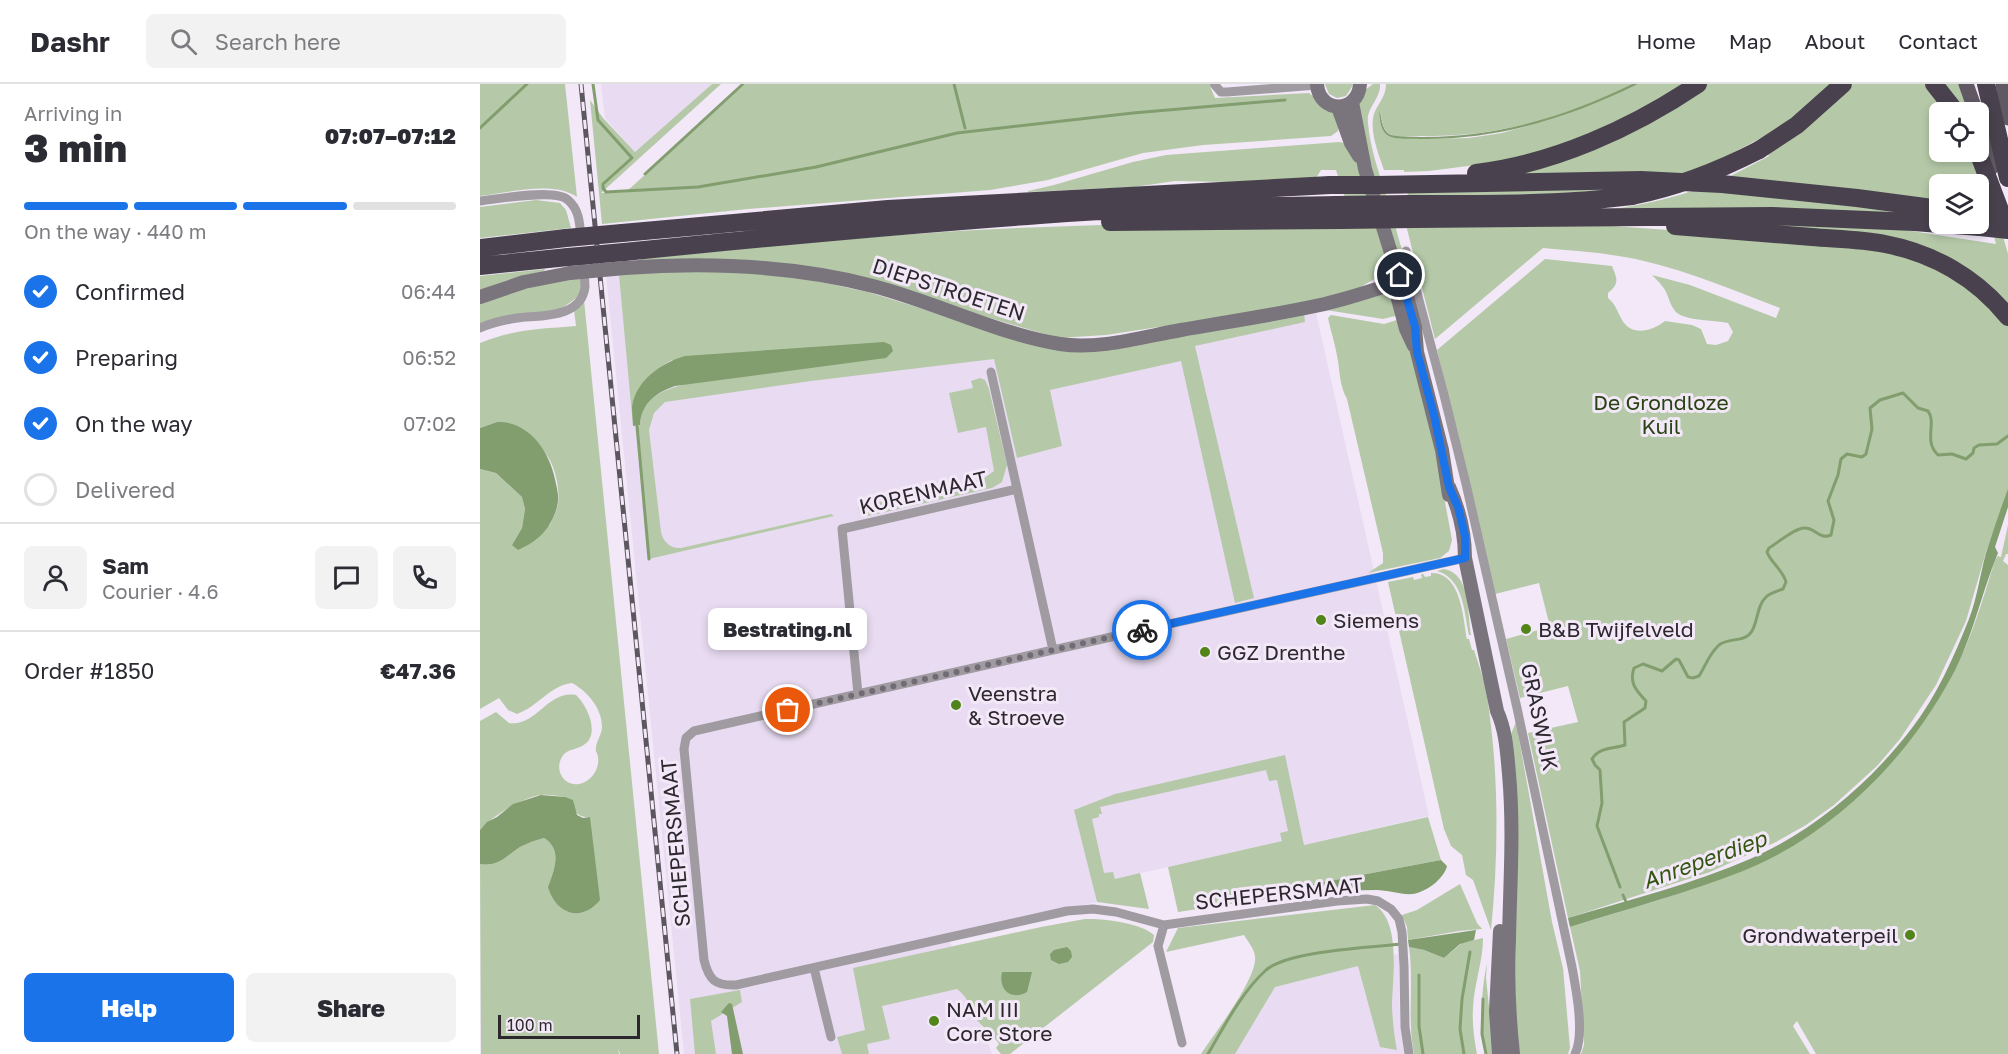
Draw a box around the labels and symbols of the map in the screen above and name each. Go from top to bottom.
pin [1374,249,1425,300]
street label: DIEPSTROETEN [869,252,1029,326]
park label: De Grondloze Kuil [1593,389,1729,439]
street label: KORENMAAT [856,465,990,519]
courier [1112,600,1172,660]
place label: Siemens [1333,607,1419,633]
callout: Bestrating.nl [708,608,868,650]
marker: Siemens [1314,613,1328,627]
place label: B&B Twijfelveld [1538,616,1694,642]
marker: B&B Twijfelveld [1519,622,1533,636]
place label: GGZ Drenthe [1217,639,1345,665]
marker: GGZ Drenthe [1198,645,1212,659]
street label: GRASWIJK [1516,661,1564,773]
place label: Veenstra & Stroeve [968,680,1065,730]
pin [762,684,813,735]
marker: Veenstra & Stroeve [949,698,963,712]
street label: SCHEPERSMAAT [655,758,695,928]
water label: Anreperdiep [1638,824,1771,894]
street label: SCHEPERSMAAT [1194,871,1364,915]
place label: Grondwaterpeil [1742,922,1898,948]
marker: Grondwaterpeil [1903,928,1917,942]
place label: NAM III Core Store [946,996,1052,1046]
scale bar [498,1012,640,1040]
marker: NAM III Core Store [927,1014,941,1028]

